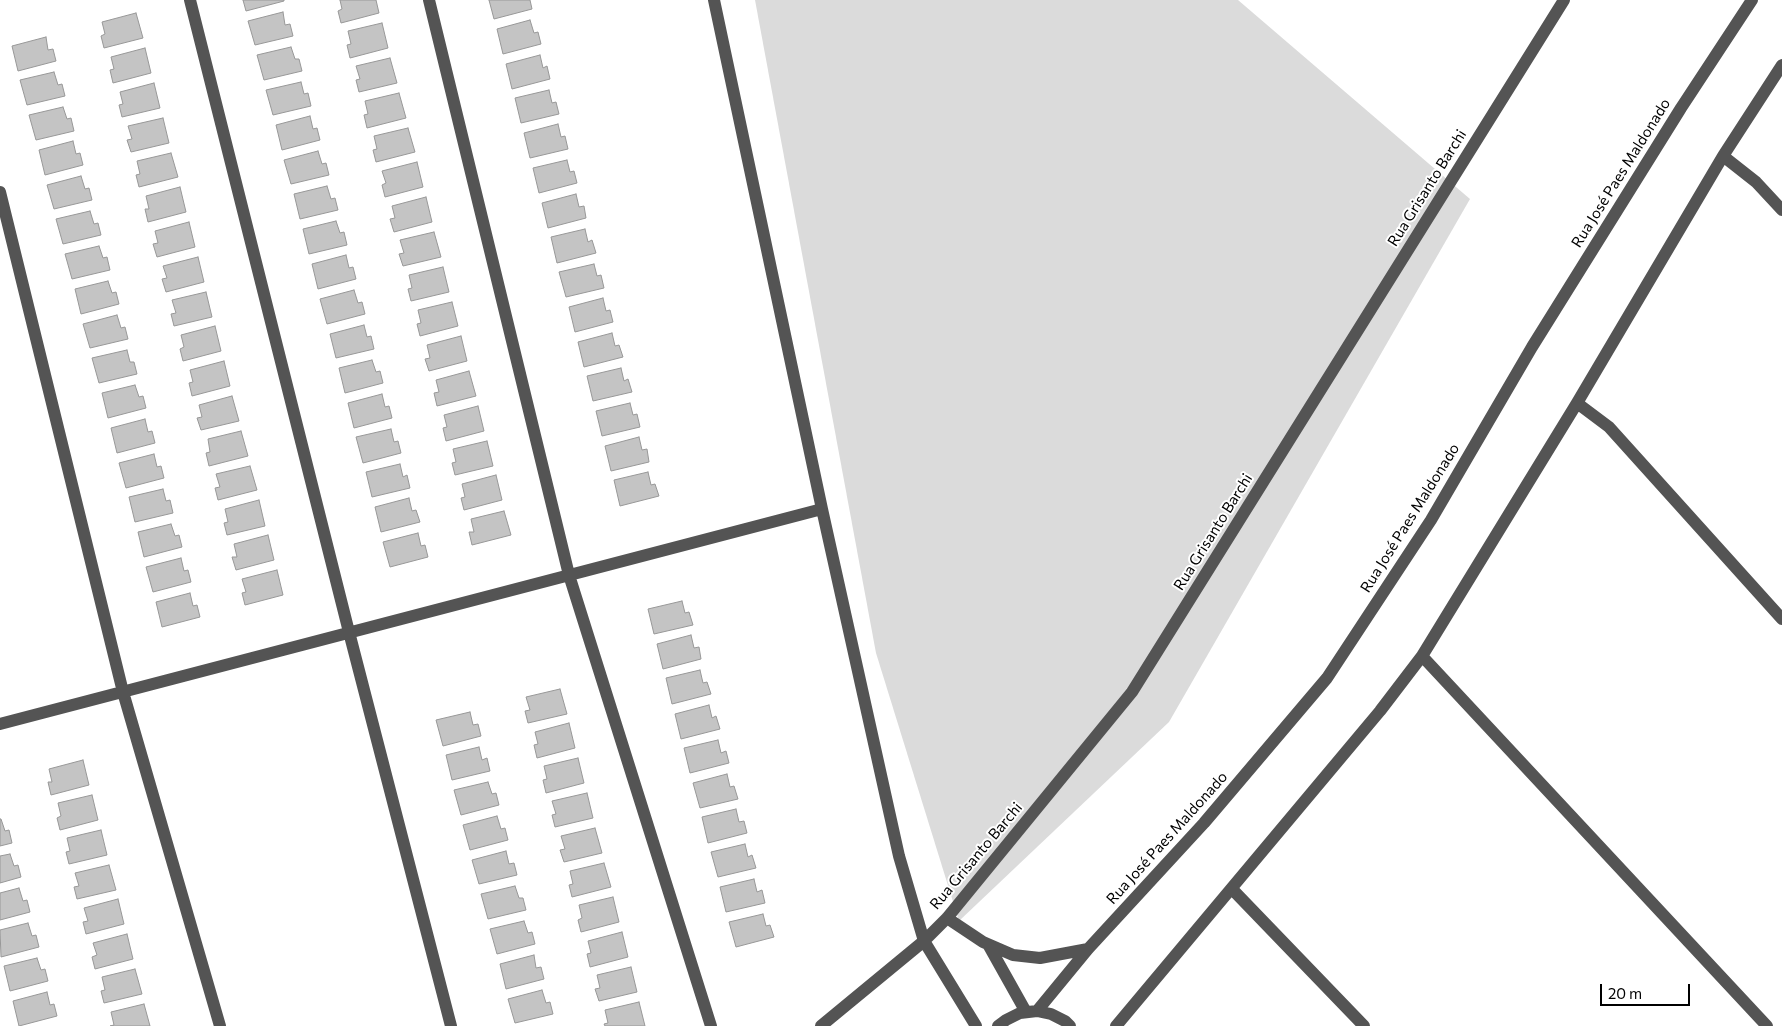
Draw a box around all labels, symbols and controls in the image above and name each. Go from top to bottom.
street label: Rua José Paes Maldonado [1568,95,1674,251]
street label: Rua Grisanto Barchi [1384,126,1470,250]
street label: Rua José Paes Maldonado [1357,440,1463,596]
street label: Rua Grisanto Barchi [1170,470,1256,594]
street label: Rua José Paes Maldonado [1103,768,1231,908]
street label: Rua Grisanto Barchi [926,799,1026,913]
scale bar [1602,974,1692,1006]
text: 20 m [1608,984,1642,1002]

